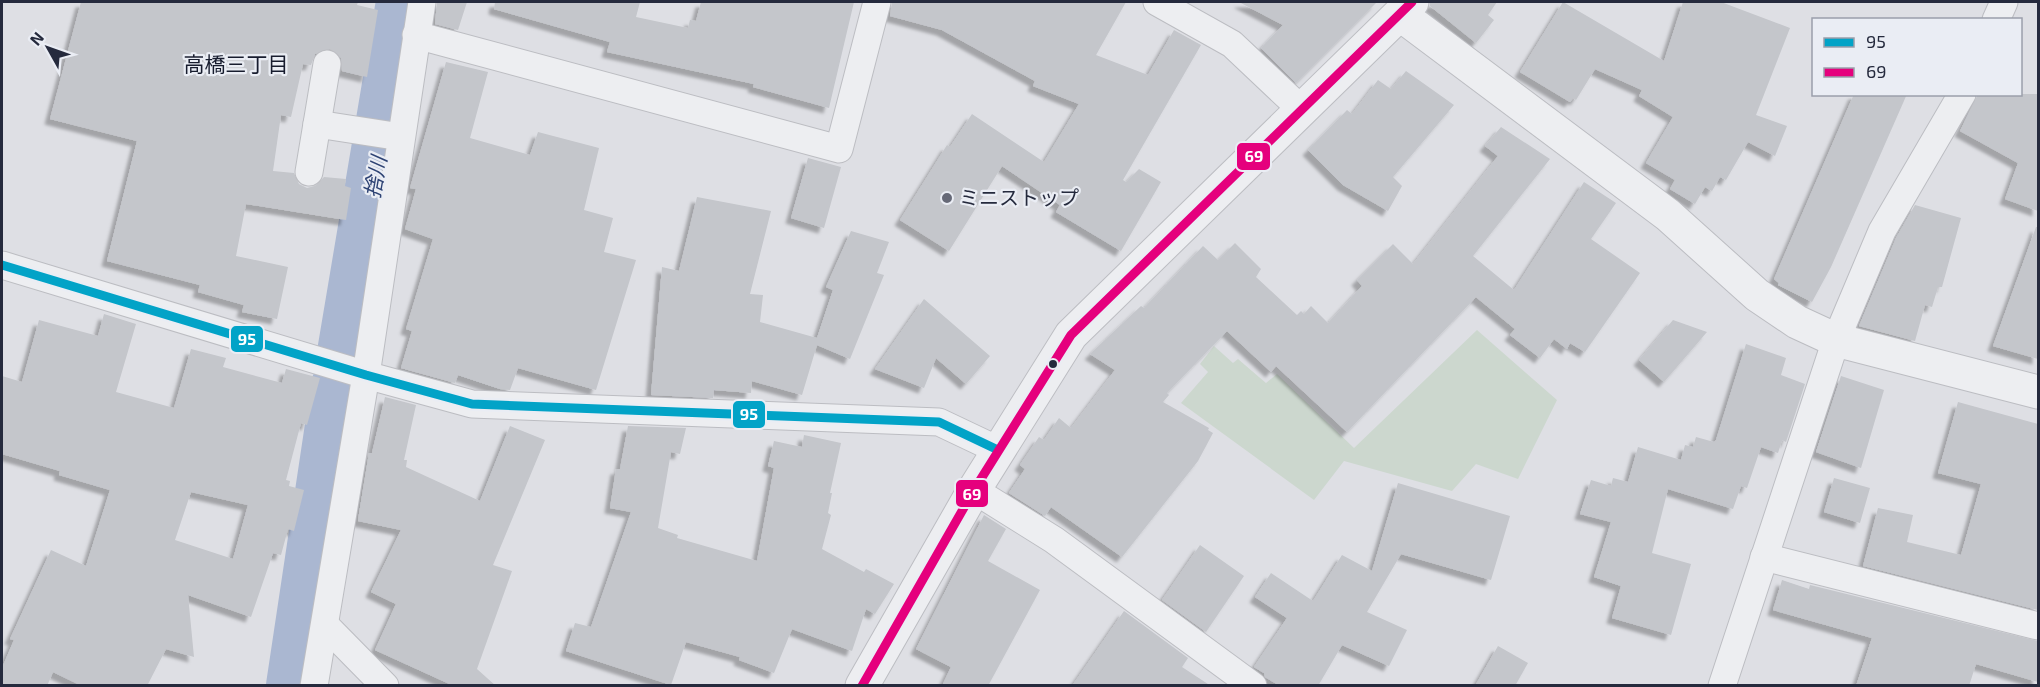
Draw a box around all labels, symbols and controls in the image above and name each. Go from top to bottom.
north arrow [18,18,78,78]
legend [1812,18,2022,96]
text: N [25,28,47,49]
text: 95 [1866,30,1886,52]
district label: 高橋三丁目 [184,51,289,76]
text: 69 [1866,60,1887,82]
line badge: 69 [1236,142,1271,171]
text: 69 [1245,146,1263,165]
water label: 捨川 [359,152,391,200]
place label: ミニストップ [959,185,1079,209]
marker: ミニストップ [940,191,954,205]
line badge: 95 [230,325,264,353]
text: 95 [238,329,256,348]
unlabelled marker [1047,358,1059,370]
line badge: 95 [732,400,766,429]
text: 95 [740,404,758,423]
line badge: 69 [955,479,989,508]
text: 69 [963,484,981,503]

